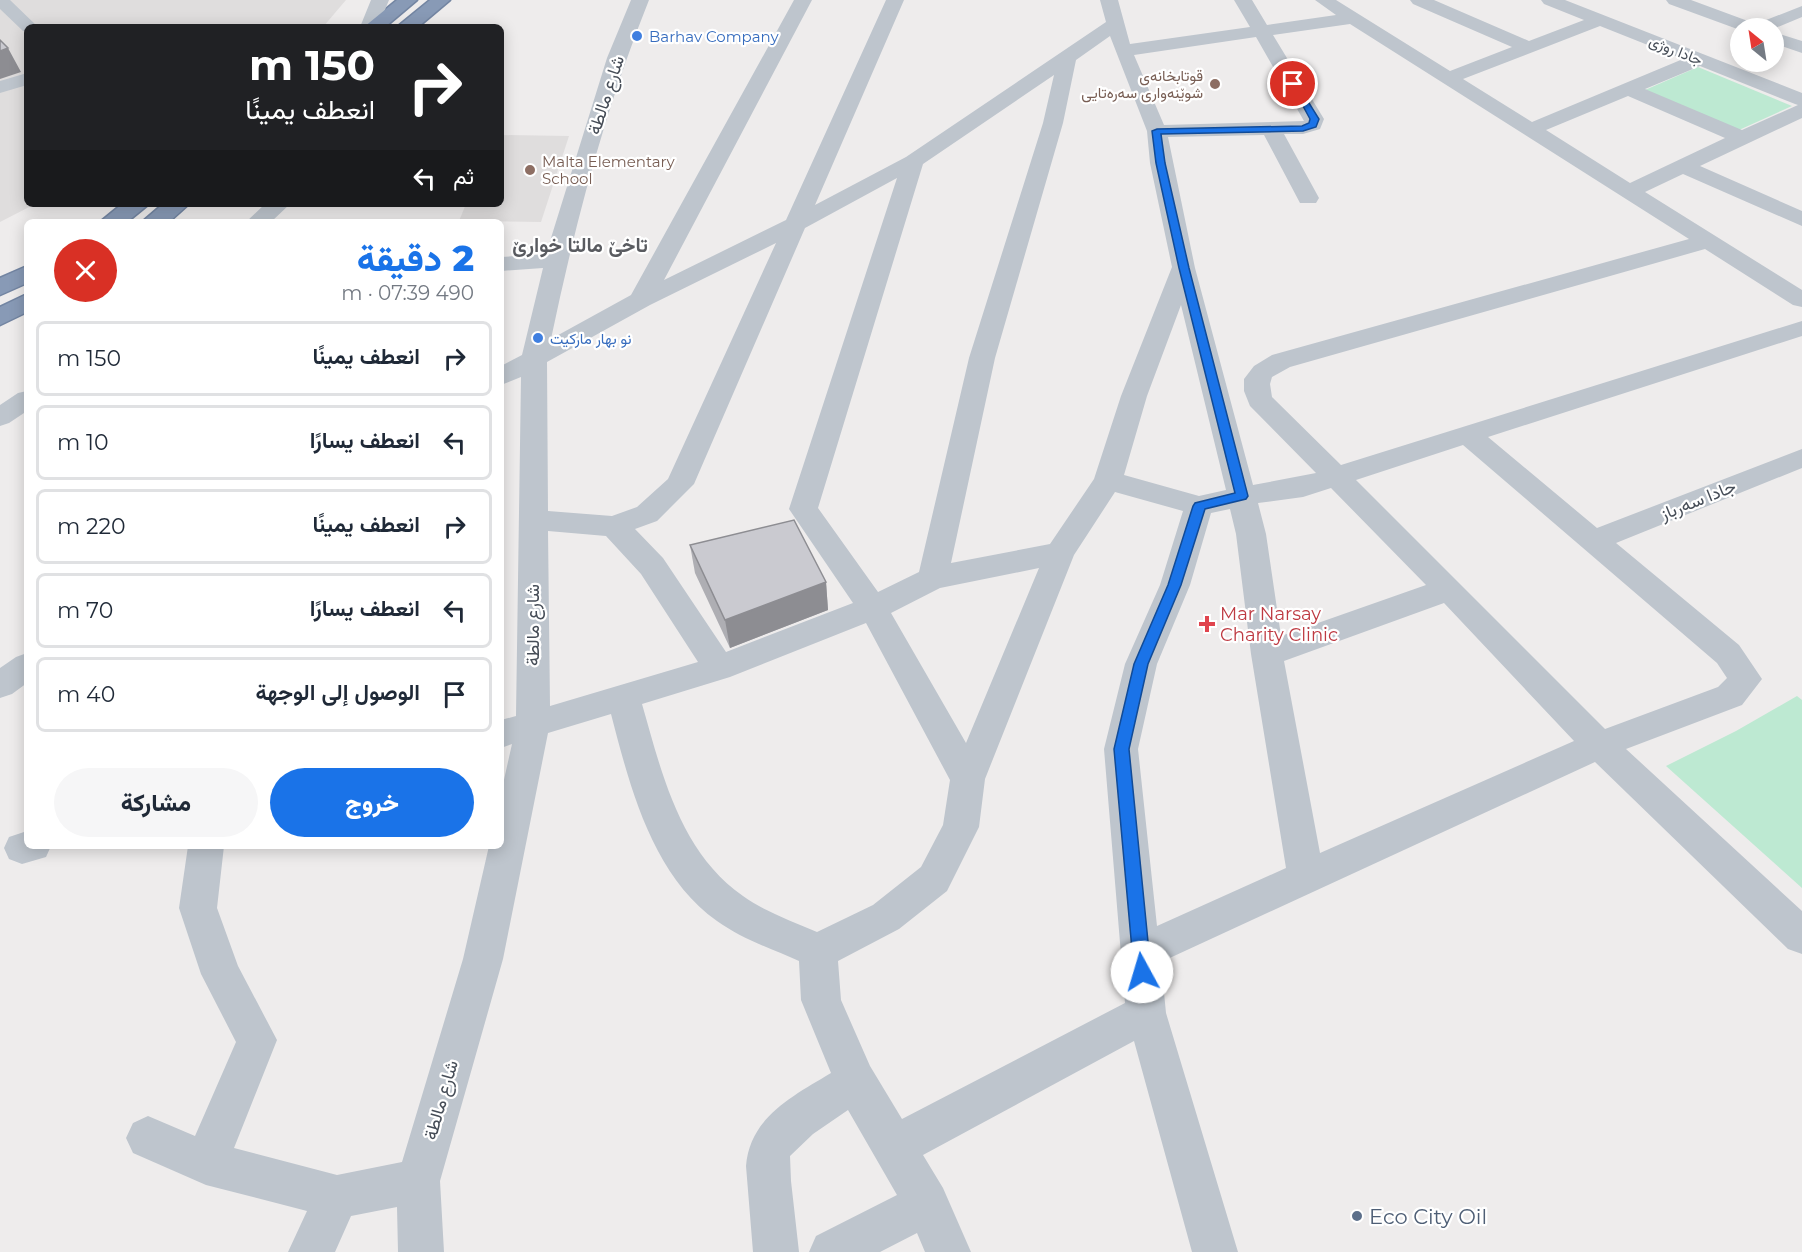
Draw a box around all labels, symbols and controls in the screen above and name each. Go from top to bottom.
north arrow [1730,18,1784,72]
map controls [1730,18,1784,72]
place label: Barhav Company [649,27,779,46]
marker: Barhav Company [630,29,644,43]
street label: جادا روژی [1646,31,1705,70]
text: 150 m [249,39,375,91]
icon: right [396,48,474,126]
street label: شارع مالطة [583,53,630,138]
pin [1267,58,1318,109]
place label: قوتابخانەی شوێنەواری سەرەتایی [1081,66,1203,103]
icon: arrive [1276,67,1309,100]
marker: قوتابخانەی شوێنەواری سەرەتایی [1208,77,1222,91]
text: انعطف يمينًا [245,93,375,126]
place label: Malta Elementary School [542,152,675,188]
icon: left [408,162,441,195]
text: ثم [453,163,474,190]
marker: Malta Elementary School [523,163,537,177]
district label: تاخێ مالتا خوارێ [512,233,648,258]
text: 2 دقيقة [357,236,474,280]
button: close [54,239,117,302]
text: 490 m · 07:39 [341,281,474,305]
place label: نو بهار ماركيت [550,329,631,348]
marker: نو بهار ماركيت [531,331,545,345]
icon: right [438,342,471,375]
text: انعطف يمينًا [312,343,420,370]
text: 150 m [57,345,121,372]
icon: left [438,426,471,459]
text: انعطف يسارًا [310,427,420,454]
text: 10 m [57,429,109,456]
street label: جادا سەرباز [1656,475,1739,526]
icon: right [438,510,471,543]
text: انعطف يمينًا [312,511,420,538]
text: 220 m [57,513,126,540]
street label: شارع مالطة [522,584,545,666]
icon: left [438,594,471,627]
text: انعطف يسارًا [310,595,420,622]
text: 70 m [57,597,113,624]
place label: Mar Narsay Charity Clinic [1220,603,1338,646]
marker: Mar Narsay Charity Clinic [1198,615,1216,633]
icon: arrive [438,678,471,711]
text: الوصول إلى الوجهة [255,679,420,706]
text: 40 m [57,681,115,708]
button: مشاركة [54,768,258,837]
button: خروج [270,768,474,837]
position arrow [1110,940,1174,1004]
street label: شارع مالطة [419,1058,464,1143]
place label: Eco City Oil [1369,1204,1487,1229]
marker: Eco City Oil [1350,1209,1364,1223]

